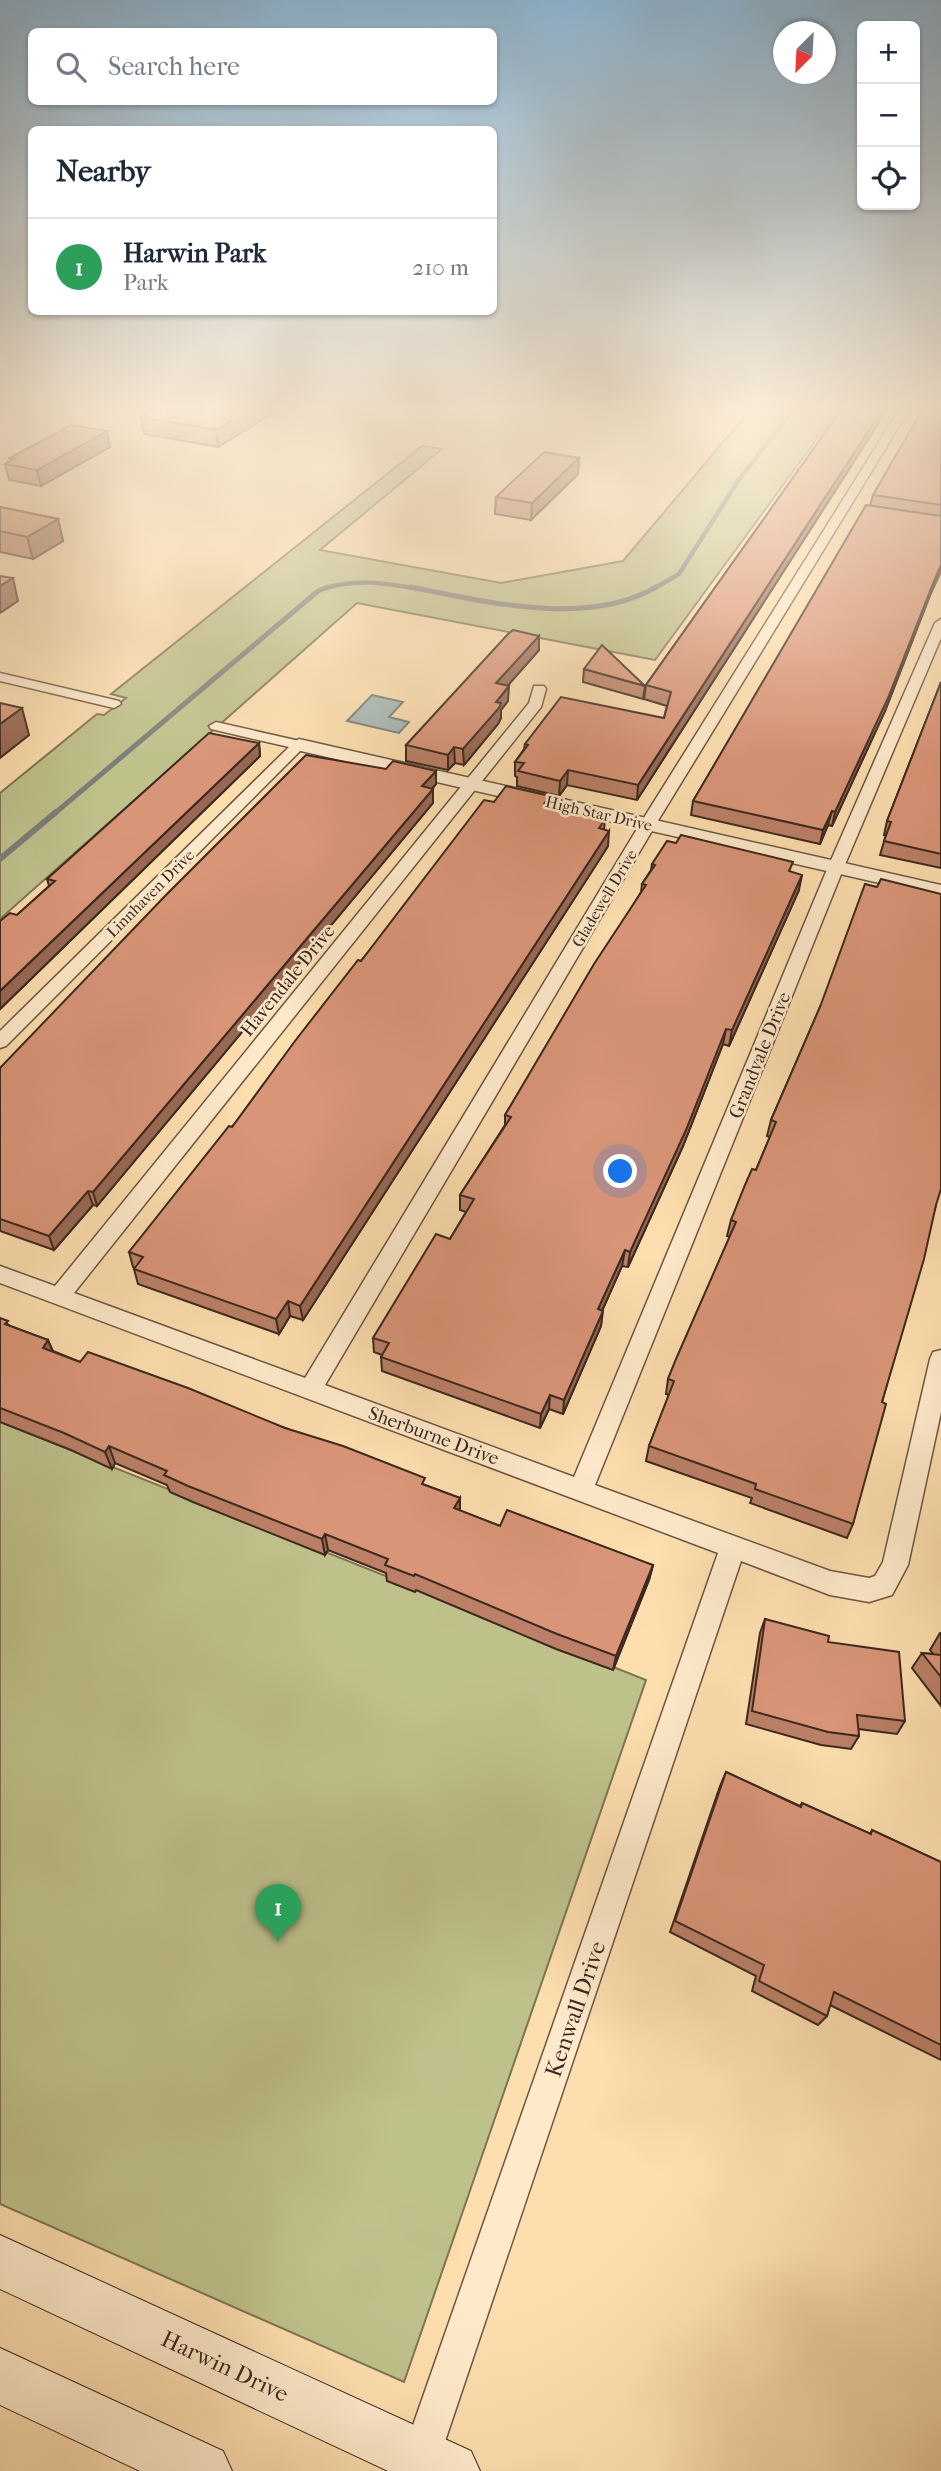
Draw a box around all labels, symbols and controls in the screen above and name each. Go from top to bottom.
north arrow [773,21,836,84]
map controls [857,21,920,210]
button: + [857,21,920,84]
search box [28,28,497,105]
icon: search [52,48,90,86]
text: Search here [108,51,240,82]
button: − [857,84,920,147]
button: locate [857,147,920,210]
text: Nearby [56,154,151,189]
text: Harwin Park [123,238,266,269]
text: 1 [75,254,83,281]
text: 210 m [412,254,469,281]
text: Park [123,269,169,296]
street label: High Star Drive [544,792,654,835]
street label: Linnhaven Drive [102,845,198,941]
street label: Gladewell Drive [568,846,641,950]
street label: Havendale Drive [236,920,339,1041]
street label: Grandvale Drive [725,989,795,1122]
your location [603,1154,637,1188]
street label: Sherburne Drive [365,1402,502,1470]
pin: 1 [255,1884,301,1942]
street label: Kenwall Drive [540,1938,611,2081]
street label: Harwin Drive [157,2325,293,2408]

